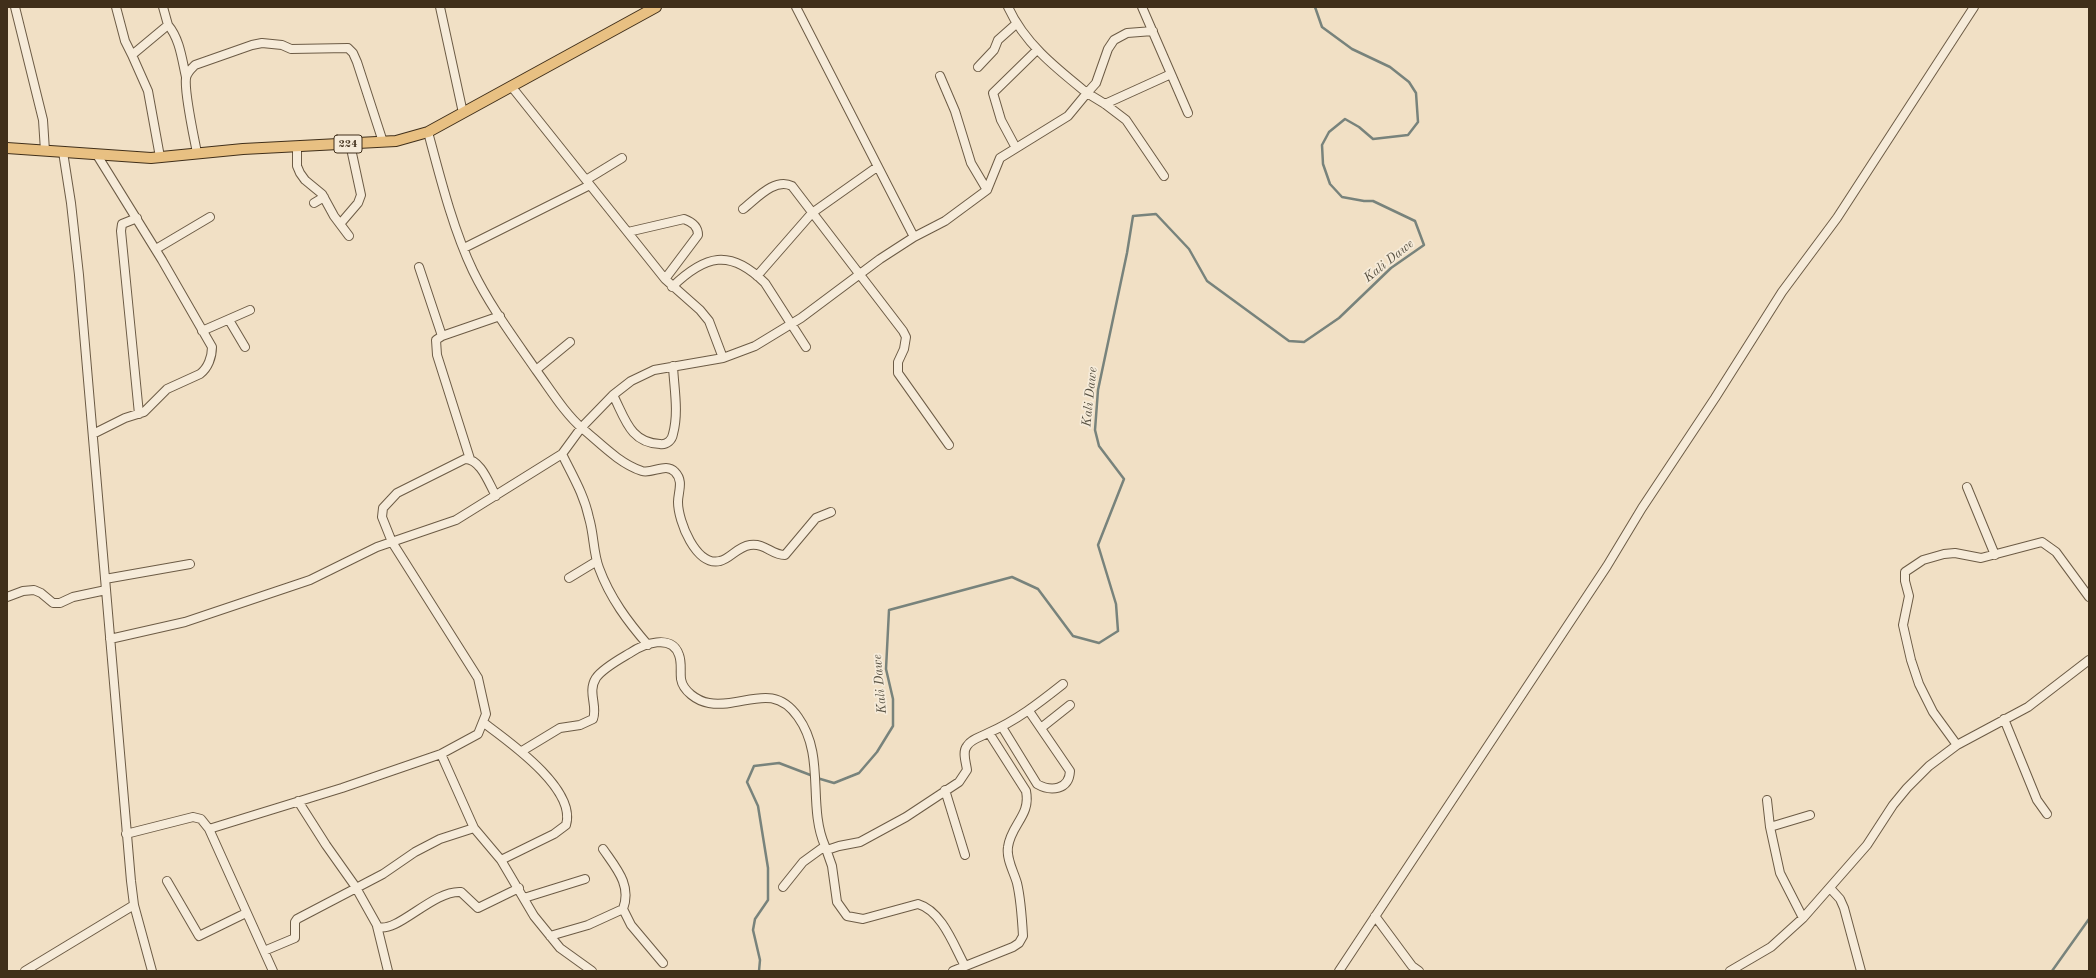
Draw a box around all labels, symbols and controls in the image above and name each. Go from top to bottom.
road number: 224 [334,135,362,153]
water label: Kali Dawe [1361,236,1417,286]
water label: Kali Dawe [1079,366,1101,428]
water label: Kali Dawe [870,653,890,715]

